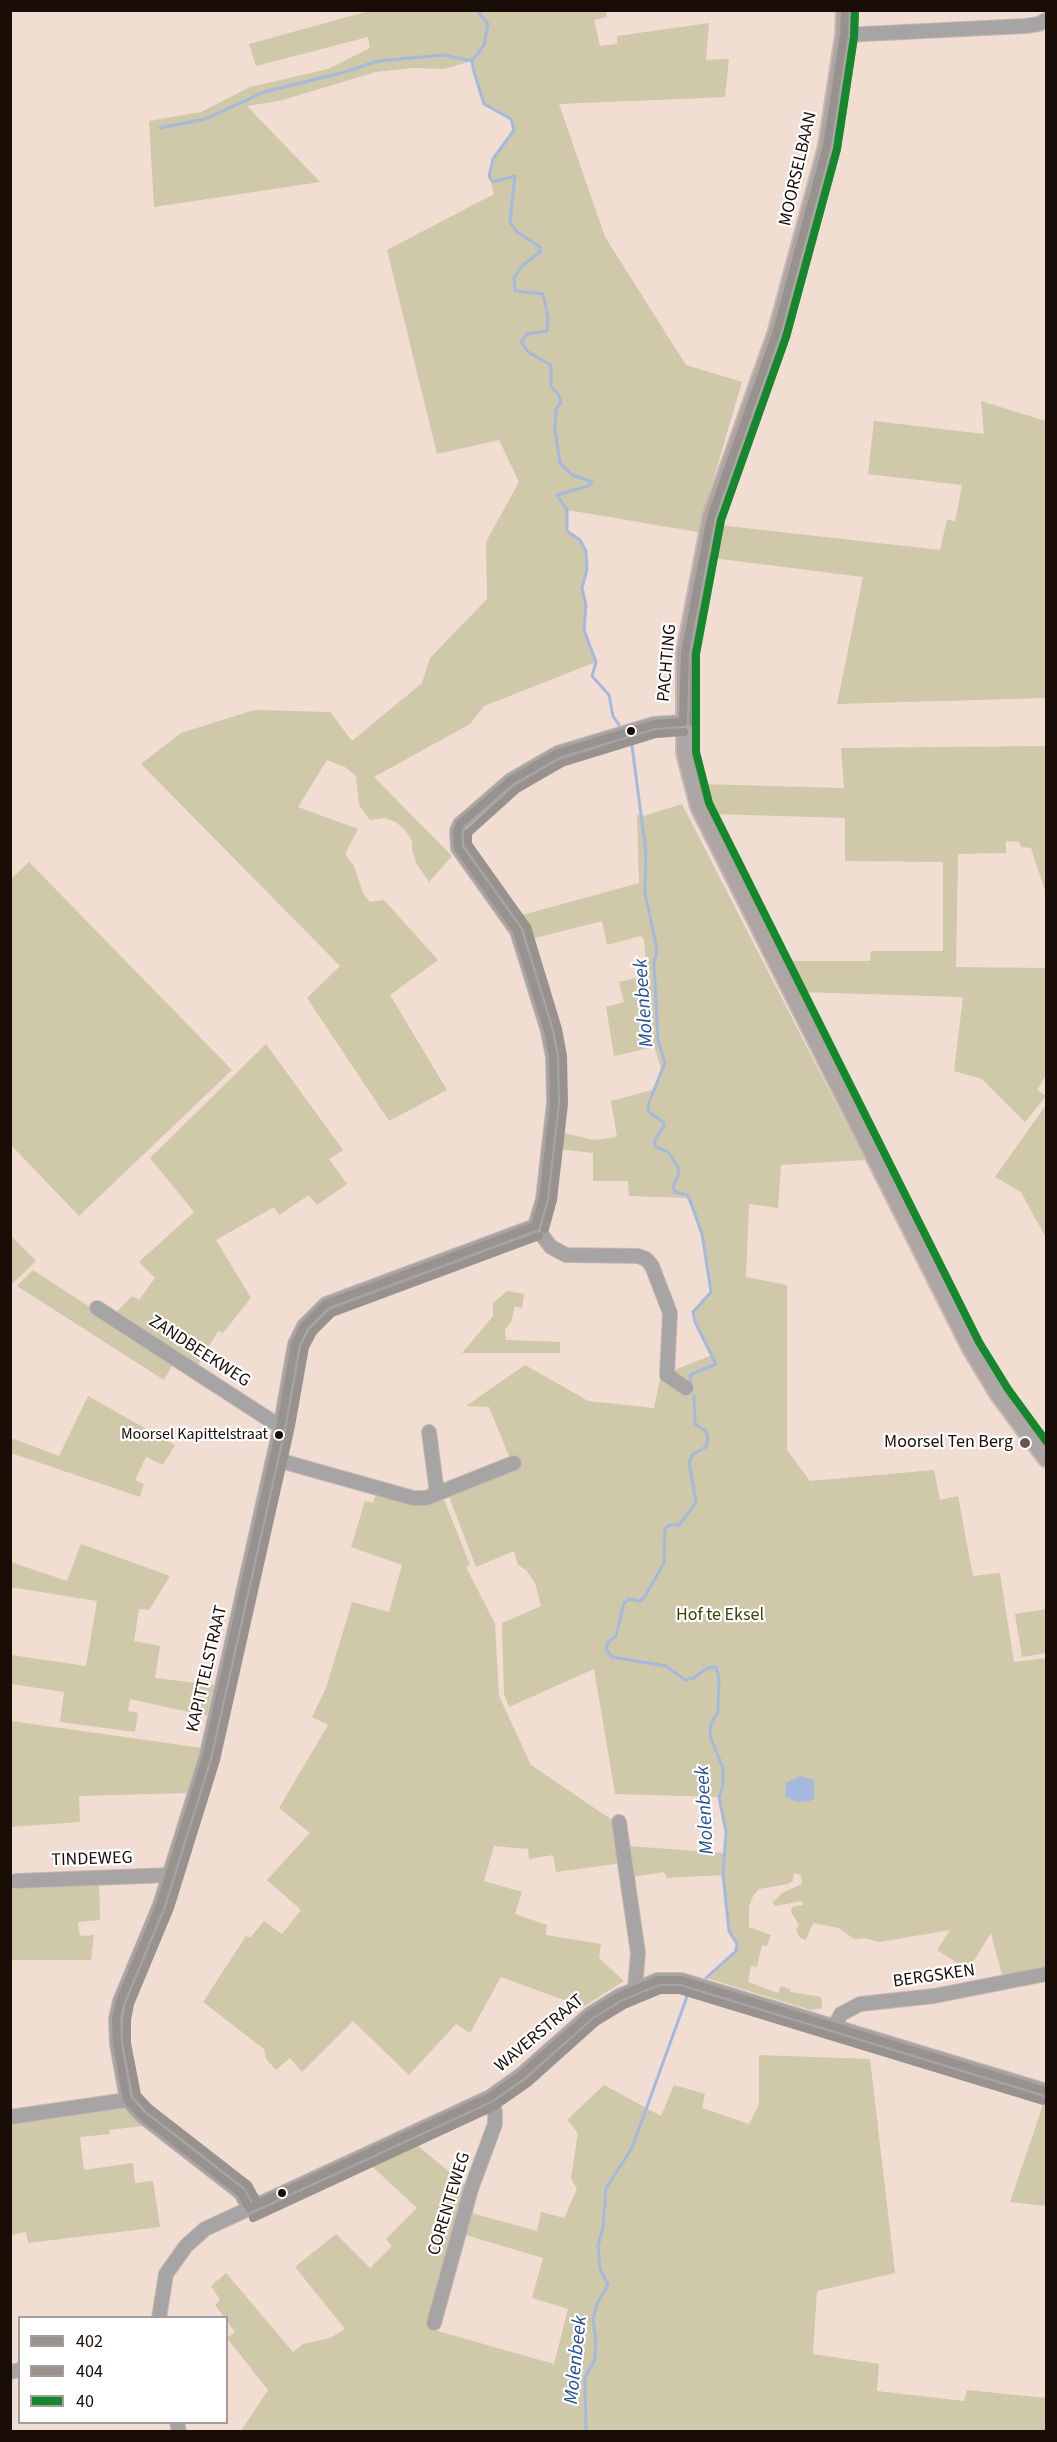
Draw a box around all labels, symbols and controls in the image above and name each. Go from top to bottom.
street label: MOORSELBAAN [775,110,823,228]
street label: PACHTING [654,623,682,703]
unlabelled marker [625,725,637,737]
water label: Molenbeek [630,958,660,1048]
street label: ZANDBEEKWEG [144,1311,254,1393]
place label: Moorsel Kapittelstraat [121,1425,268,1445]
marker: Moorsel Kapittelstraat [273,1429,285,1441]
place label: Moorsel Ten Berg [884,1432,1013,1454]
marker: Moorsel Ten Berg [1018,1436,1032,1450]
street label: KAPITTELSTRAAT [183,1604,233,1734]
park label: Hof te Eksel [676,1605,764,1627]
water label: Molenbeek [692,1765,720,1855]
street label: TINDEWEG [51,1848,133,1872]
street label: BERGSKEN [892,1961,976,1993]
street label: WAVERSTRAAT [491,1991,589,2077]
street label: CORENTEWEG [424,2150,476,2258]
unlabelled marker [276,2187,288,2199]
water label: Molenbeek [560,2315,594,2405]
legend [18,2316,228,2424]
text: 402 [76,2329,103,2354]
text: 404 [76,2359,103,2384]
text: 40 [76,2389,94,2414]

